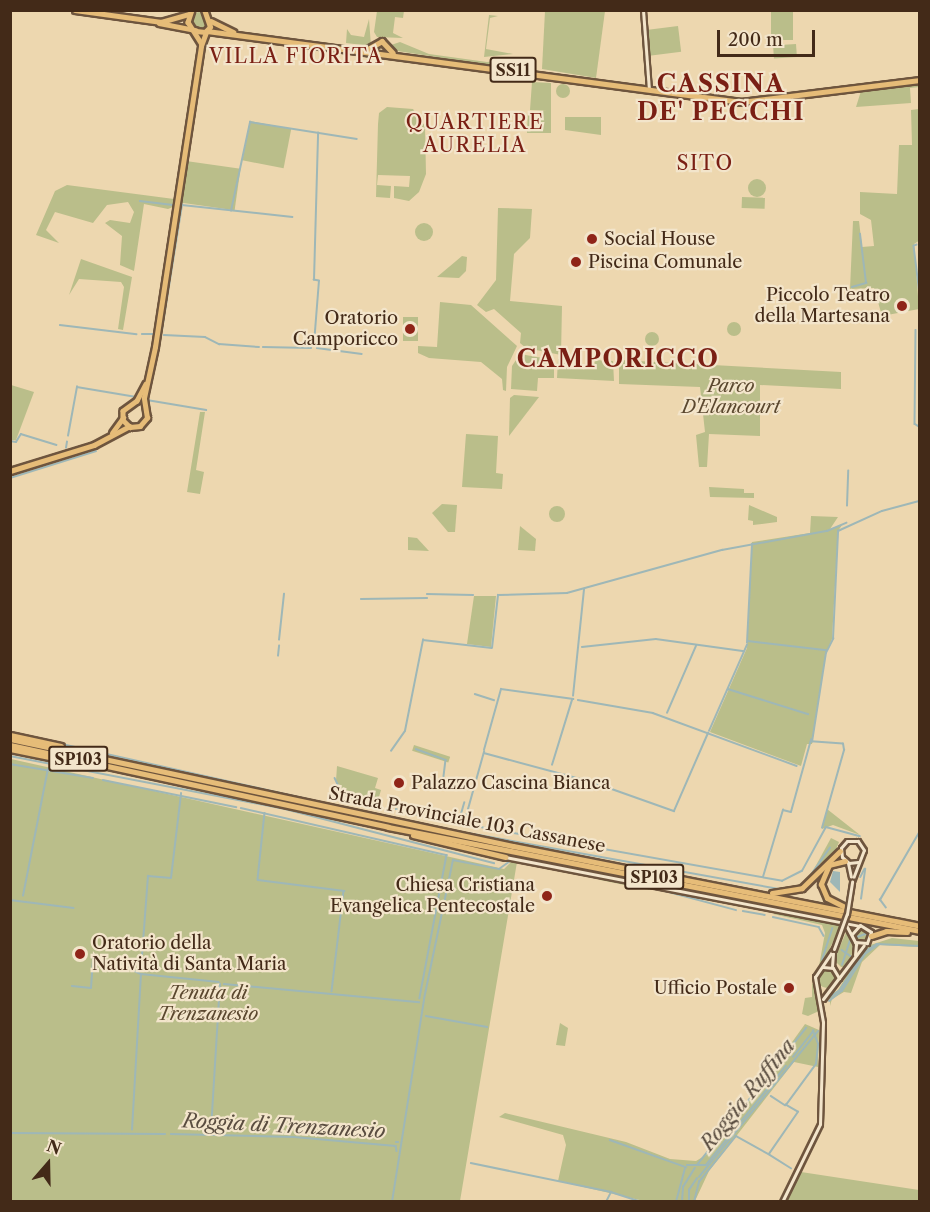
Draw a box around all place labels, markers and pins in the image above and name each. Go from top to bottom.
place label: Social House [604,228,715,250]
marker: Social House [585,232,599,246]
place label: Piscina Comunale [588,251,743,273]
marker: Piscina Comunale [569,255,583,269]
place label: Piccolo Teatro della Martesana [754,285,890,328]
marker: Piccolo Teatro della Martesana [895,299,909,313]
place label: Oratorio Camporicco [293,308,398,350]
marker: Oratorio Camporicco [403,322,417,336]
place label: Palazzo Cascina Bianca [411,772,611,794]
marker: Palazzo Cascina Bianca [392,776,406,790]
place label: Chiesa Cristiana Evangelica Pentecostale [330,875,535,918]
marker: Chiesa Cristiana Evangelica Pentecostale [540,889,554,903]
place label: Oratorio della Natività di Santa Maria [92,933,287,976]
marker: Oratorio della Natività di Santa Maria [73,947,87,961]
place label: Ufficio Postale [654,977,777,999]
marker: Ufficio Postale [782,981,796,995]

